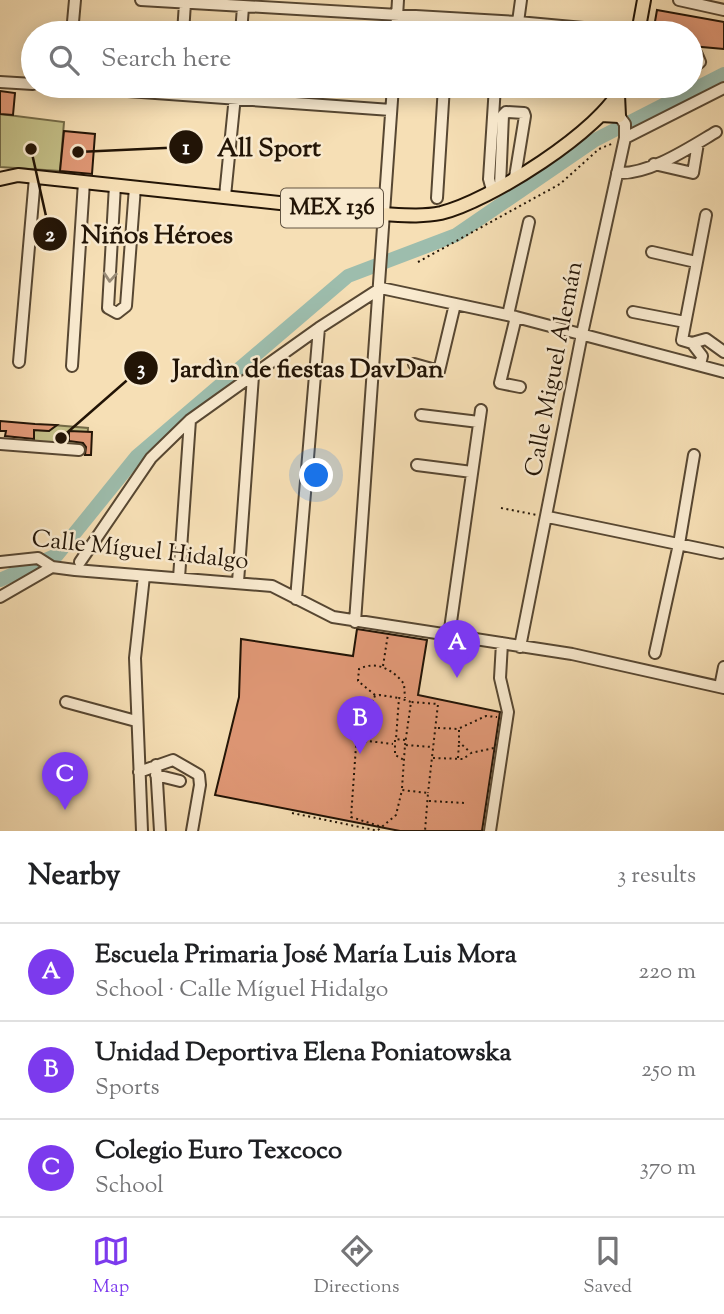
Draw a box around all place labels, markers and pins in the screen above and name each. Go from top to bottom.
callout: All Sport [168,124,335,171]
callout: Niños Héroes [32,210,247,257]
callout: Jardìn de fiestas DavDan [124,344,458,391]
pin: A [434,620,480,678]
pin: B [337,696,383,754]
pin: C [42,752,88,810]

